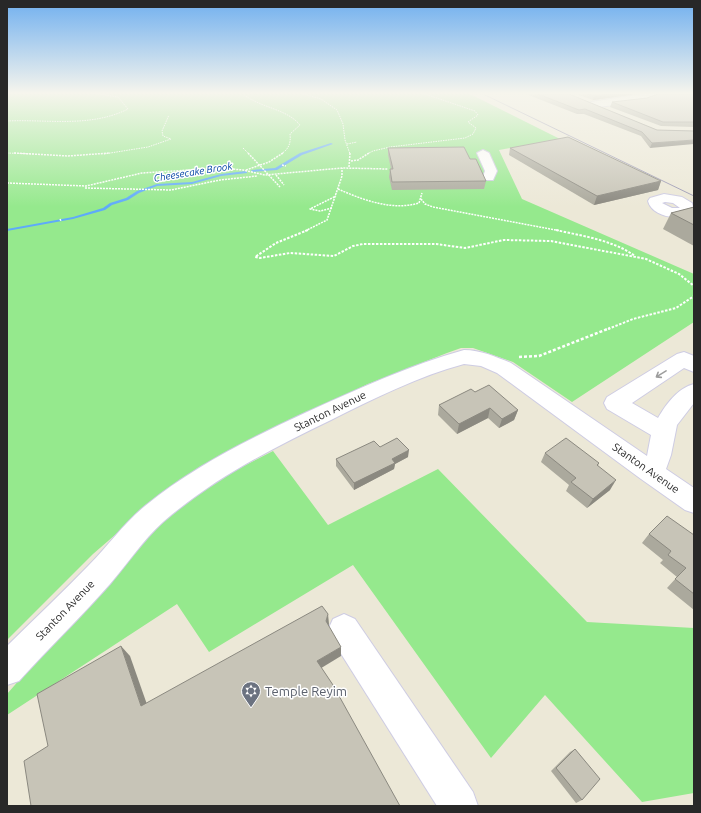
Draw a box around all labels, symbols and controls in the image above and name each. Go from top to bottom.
water label: Cheesecake Brook [153,160,234,184]
one-way arrow [656,370,667,378]
street label: Stanton Avenue [292,388,368,434]
street label: Stanton Avenue [610,441,682,495]
street label: Stanton Avenue [33,578,97,642]
synagogue icon: Temple Reyim [240,680,262,708]
place label: Temple Reyim [265,684,347,698]

